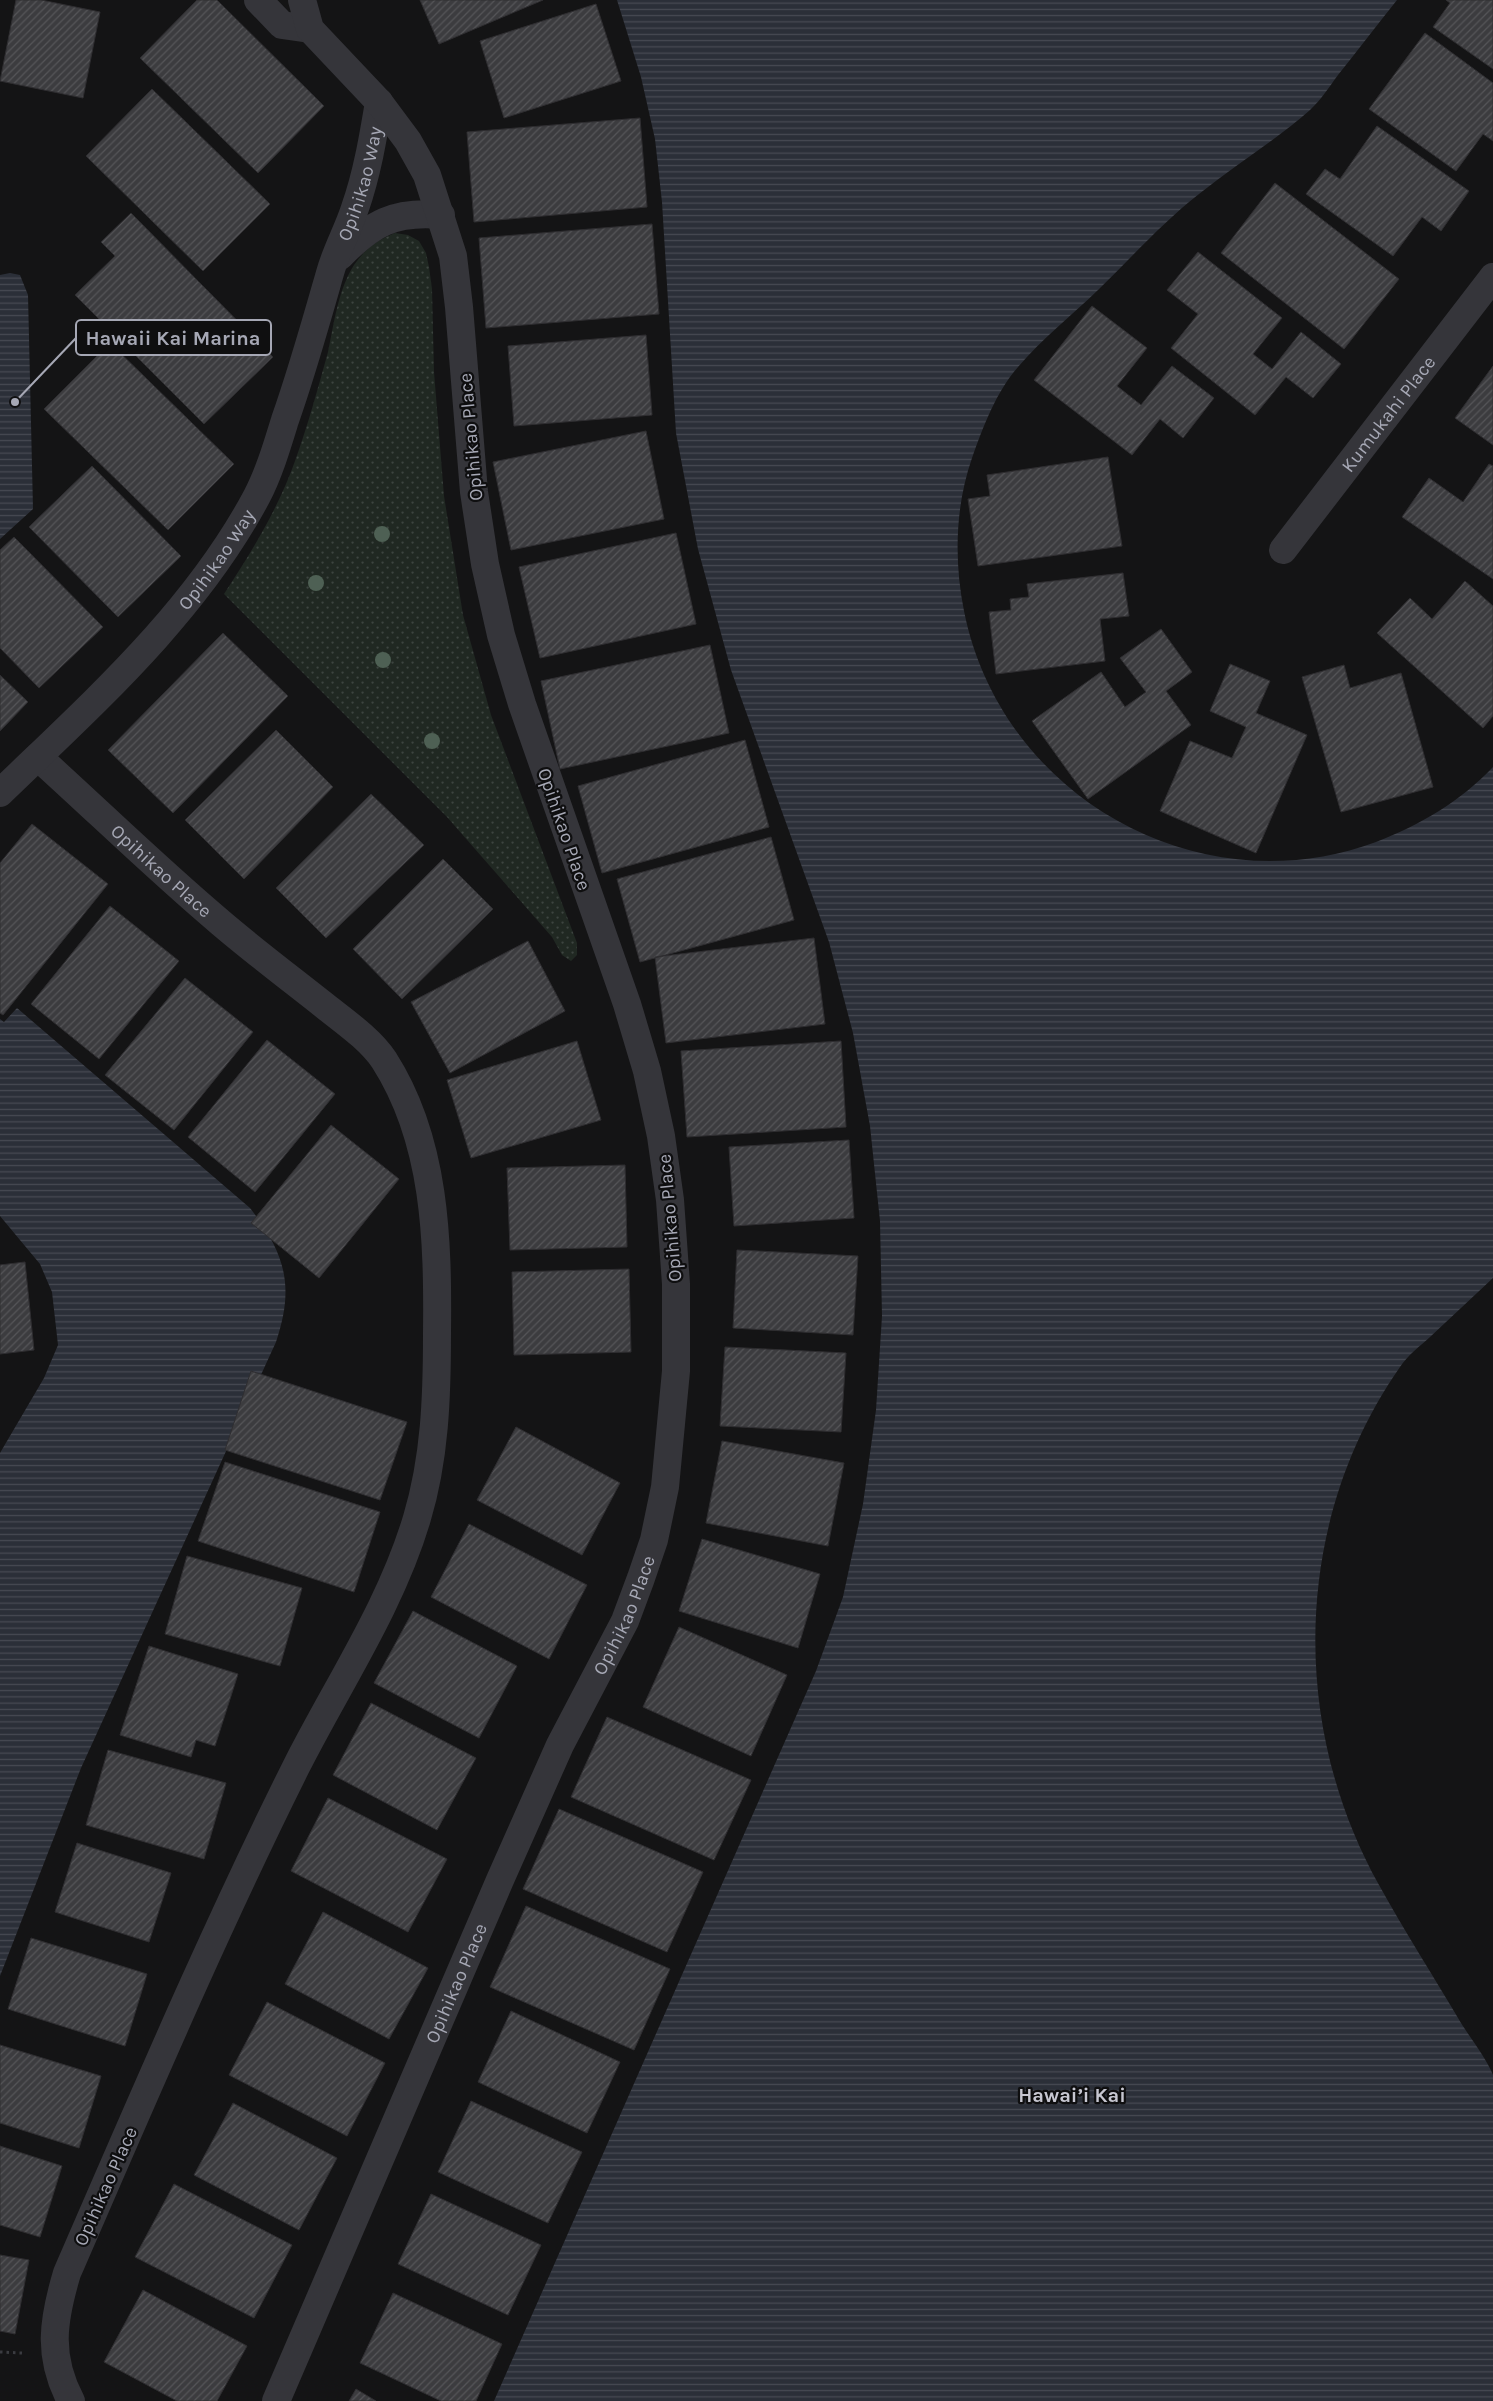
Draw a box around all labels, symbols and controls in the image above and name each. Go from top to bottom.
street label: Opihikao Way [333,125,387,244]
callout: Hawaii Kai Marina [76,320,271,355]
text: Hawaii Kai Marina [85,327,261,350]
street label: Kumukahi Place [1337,352,1440,477]
street label: Opihikao Place [454,372,488,502]
street label: Opihikao Way [174,505,260,615]
street label: Opihikao Place [533,765,595,893]
street label: Opihikao Place [106,820,216,922]
street label: Opihikao Place [653,1153,687,1283]
street label: Opihikao Place [589,1553,660,1679]
street label: Opihikao Place [421,1920,492,2047]
district label: Hawai’i Kai [1018,2084,1126,2107]
street label: Opihikao Place [70,2123,142,2249]

